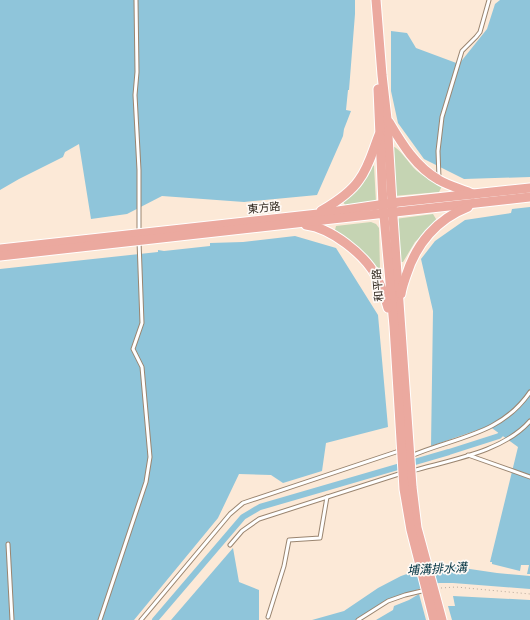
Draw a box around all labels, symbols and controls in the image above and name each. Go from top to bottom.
street label: 東方路 [247,200,281,216]
street label: 和平路 [370,268,386,302]
water label: 埔溝排水溝 [407,560,469,578]

